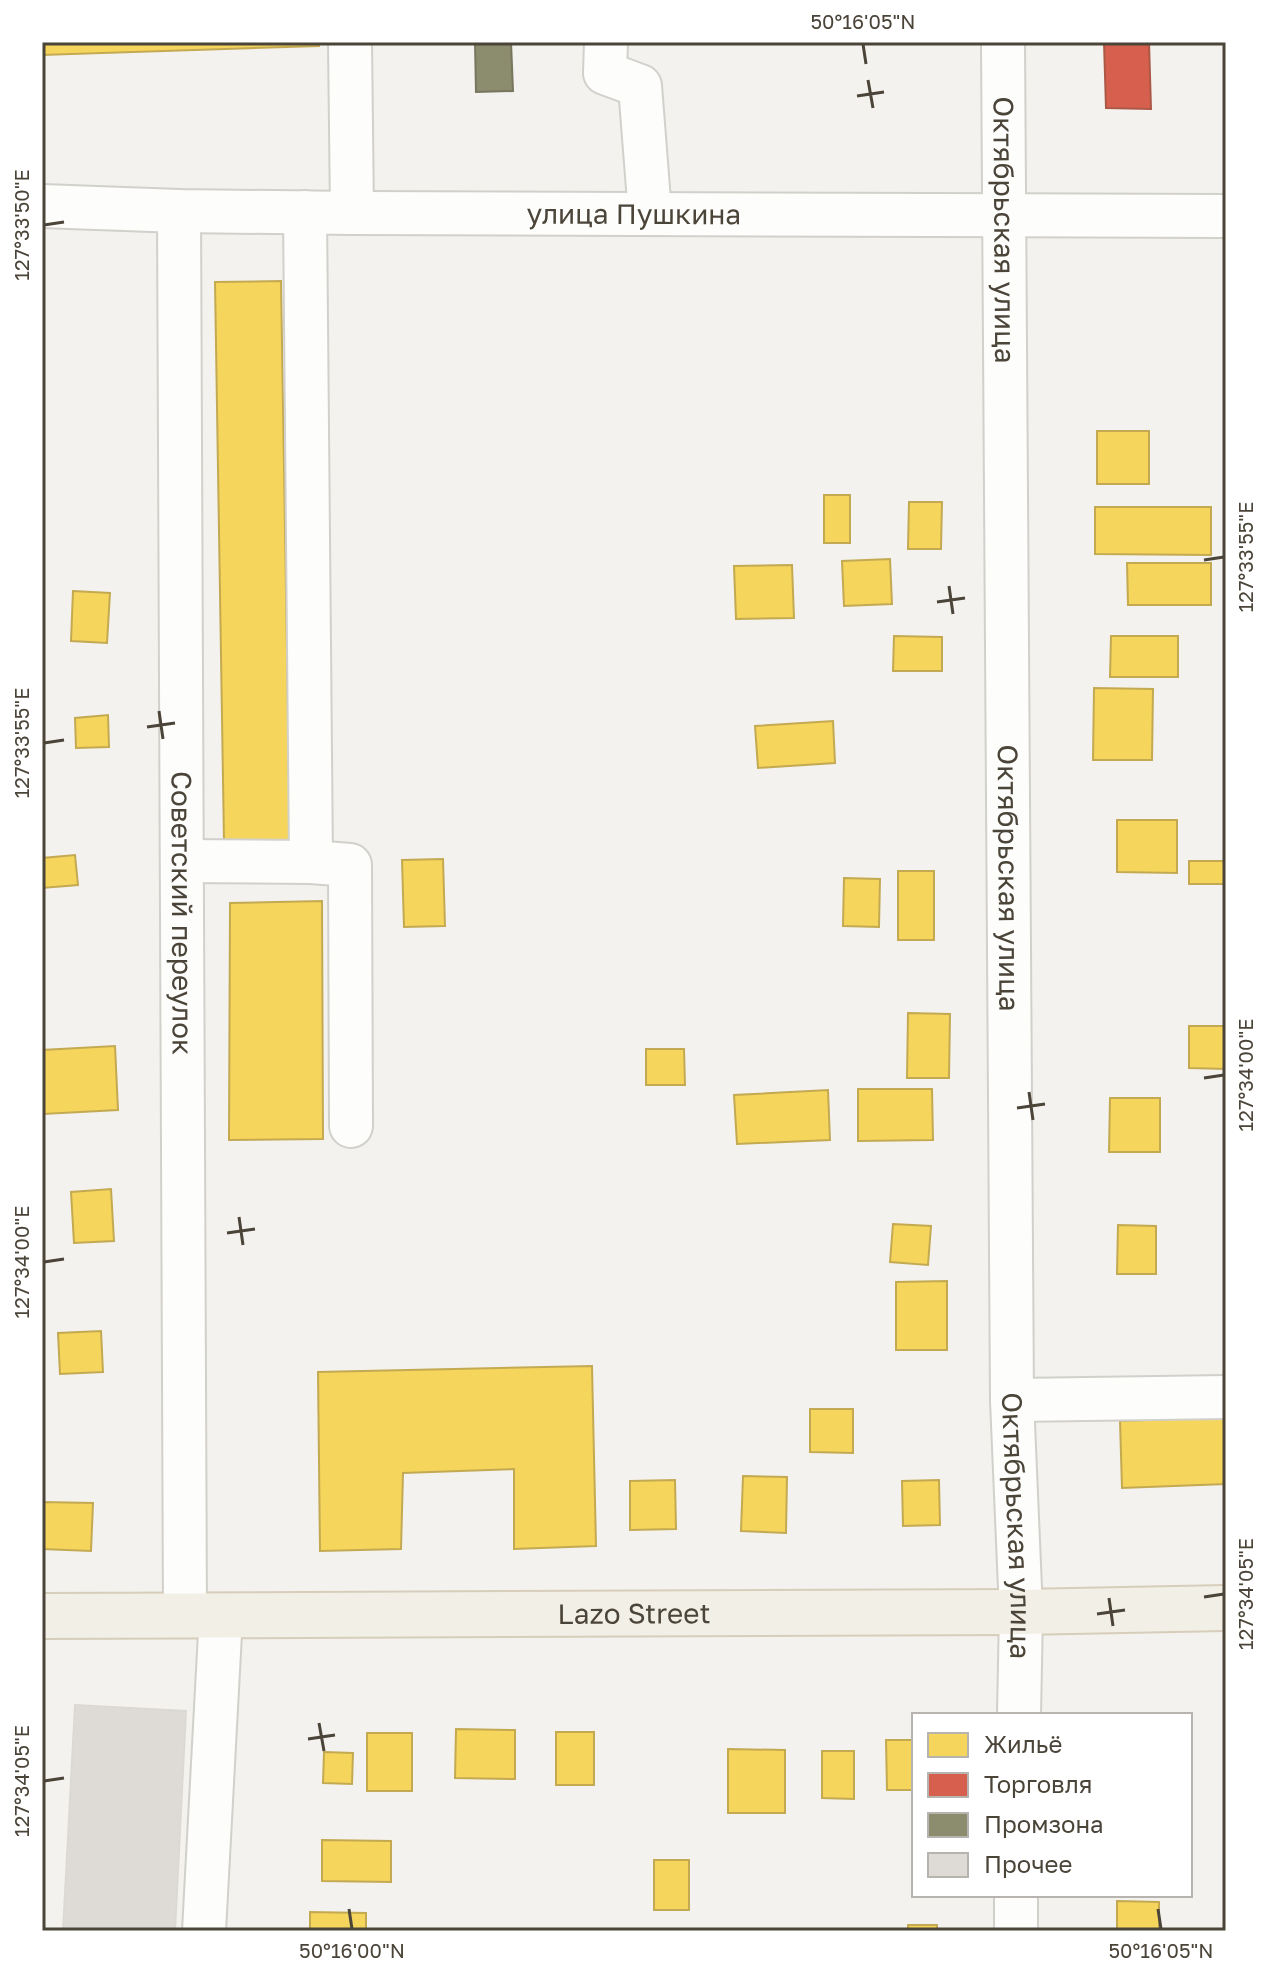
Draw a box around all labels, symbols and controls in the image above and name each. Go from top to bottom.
text: 50°16'05"N [811,9,916,33]
street label: Октябрьская улица [987,96,1022,364]
text: 127°33'50"E [9,169,33,281]
street label: улица Пушкина [527,197,741,230]
text: 127°33'55"E [1233,502,1257,612]
text: 127°33'55"E [9,688,33,798]
street label: Октябрьская улица [992,744,1026,1012]
street label: Советский переулок [165,771,200,1055]
text: 127°34'00"E [1233,1019,1257,1131]
text: 127°34'00"E [9,1206,33,1318]
street label: Октябрьская улица [996,1392,1038,1660]
text: 127°34'05"E [1233,1538,1257,1650]
street label: Lazo Street [557,1596,711,1630]
legend [912,1713,1192,1897]
text: 127°34'05"E [9,1725,33,1837]
text: Жильё [984,1729,1062,1758]
text: Торговля [984,1769,1092,1798]
text: Промзона [984,1809,1104,1838]
text: Прочее [984,1849,1072,1878]
text: 50°16'00"N [299,1938,405,1962]
text: 50°16'05"N [1109,1938,1214,1962]

